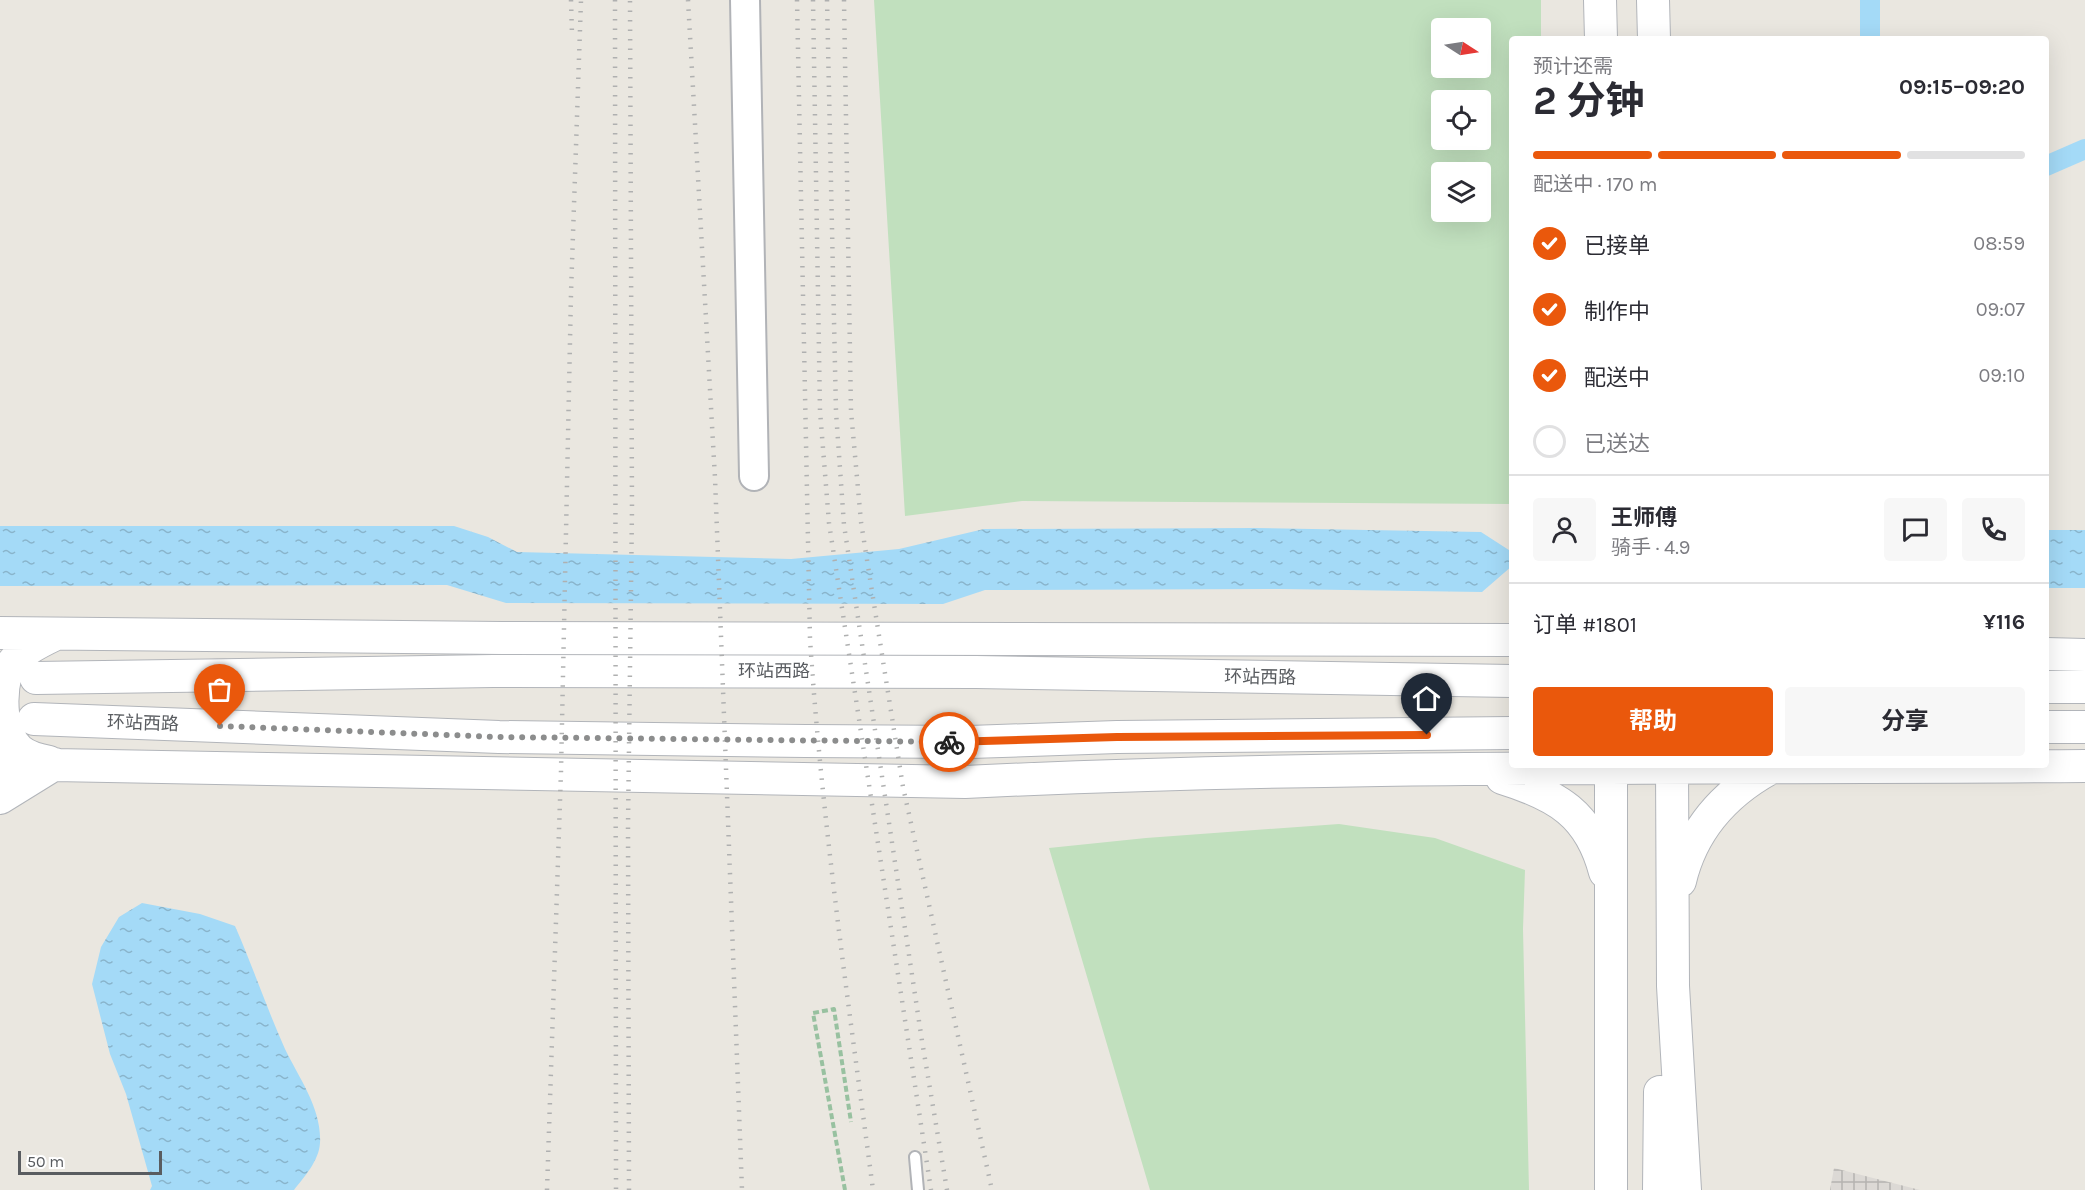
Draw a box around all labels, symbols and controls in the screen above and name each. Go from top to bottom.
north arrow [1431,18,1491,78]
map controls [1431,18,1491,222]
text: 预计还需 [1533,55,1613,78]
text: 09:15–09:20 [1899,74,2025,100]
text: 2 分钟 [1533,78,1644,124]
button: locate [1431,90,1491,150]
button: layers [1431,162,1491,222]
text: 配送中 · 170 m [1533,173,1657,196]
icon: check [1533,227,1566,260]
text: 08:59 [1973,232,2025,255]
text: 已接单 [1584,233,1650,259]
icon: check [1533,293,1566,326]
text: 09:07 [1976,298,2025,321]
text: 制作中 [1584,299,1650,325]
icon: check [1533,359,1566,392]
text: 09:10 [1978,364,2025,387]
text: 配送中 [1584,365,1650,391]
text: 已送达 [1584,431,1650,457]
button: person [1533,498,1596,561]
button: chat [1884,498,1947,561]
button: phone [1962,498,2025,561]
text: 王师傅 [1611,505,1677,531]
text: 骑手 · 4.9 [1611,536,1690,559]
text: ¥116 [1983,609,2025,635]
text: 订单 #1801 [1533,612,1637,638]
street label: 环站西路 [738,660,810,682]
pin [194,664,245,726]
street label: 环站西路 [1224,665,1296,689]
icon: bag [203,673,236,706]
pin [1401,673,1452,735]
icon: home [1410,682,1443,715]
button: 帮助 [1533,687,1773,756]
button: 分享 [1785,687,2025,756]
street label: 环站西路 [107,711,179,735]
courier [919,712,979,772]
icon: bike [933,726,966,759]
scale bar [18,1148,162,1176]
text: 50 m [27,1152,64,1171]

